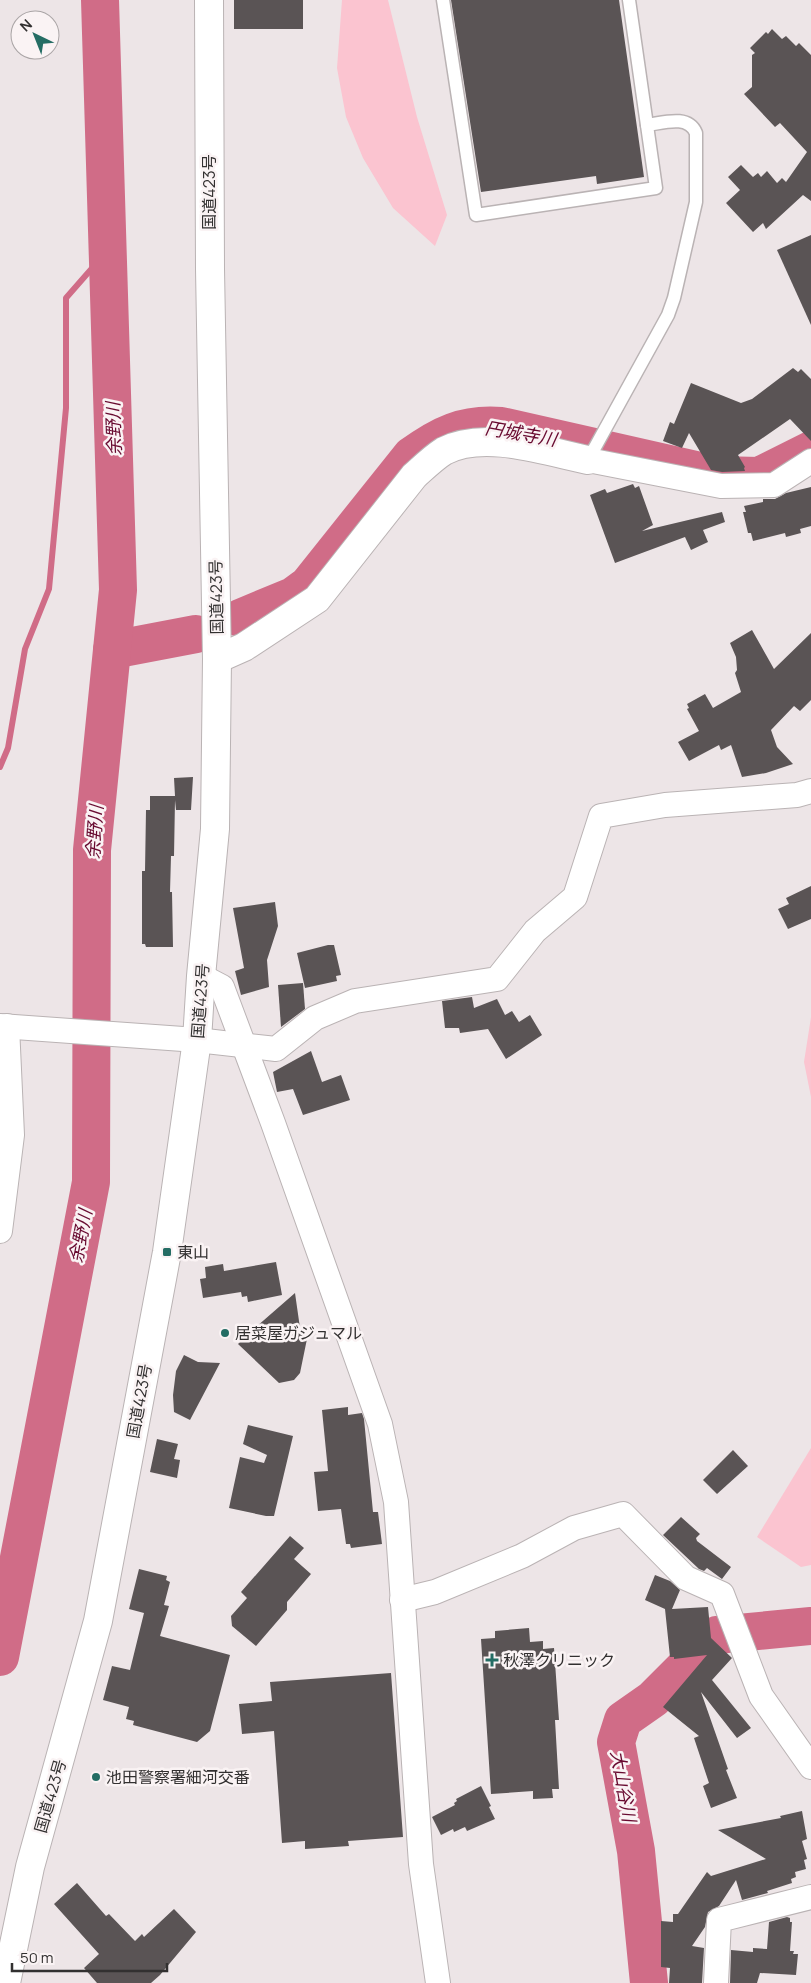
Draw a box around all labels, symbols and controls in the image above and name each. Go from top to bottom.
north arrow [10,10,60,60]
text: N [16,15,36,36]
street label: 国道423号 [198,154,220,230]
water label: 余野川 [100,400,126,456]
water label: 円城寺川 [483,415,561,451]
street label: 国道423号 [204,559,228,635]
water label: 余野川 [80,802,108,860]
street label: 国道423号 [186,963,214,1039]
water label: 余野川 [63,1205,97,1265]
place label: 東山 [177,1241,209,1263]
marker: 東山 [161,1246,173,1258]
place label: 居菜屋ガジュマル [235,1322,362,1344]
marker: 居菜屋ガジュマル [219,1327,231,1339]
street label: 国道423号 [122,1362,156,1440]
place label: 秋澤クリニック [503,1649,615,1671]
marker: 秋澤クリニック [485,1653,499,1667]
water label: 大山谷川 [606,1748,642,1826]
street label: 国道423号 [29,1757,71,1835]
place label: 池田警察署細河交番 [106,1766,250,1788]
marker: 池田警察署細河交番 [90,1771,102,1783]
scale bar [12,1940,168,1972]
text: 50 m [20,1947,54,1968]

